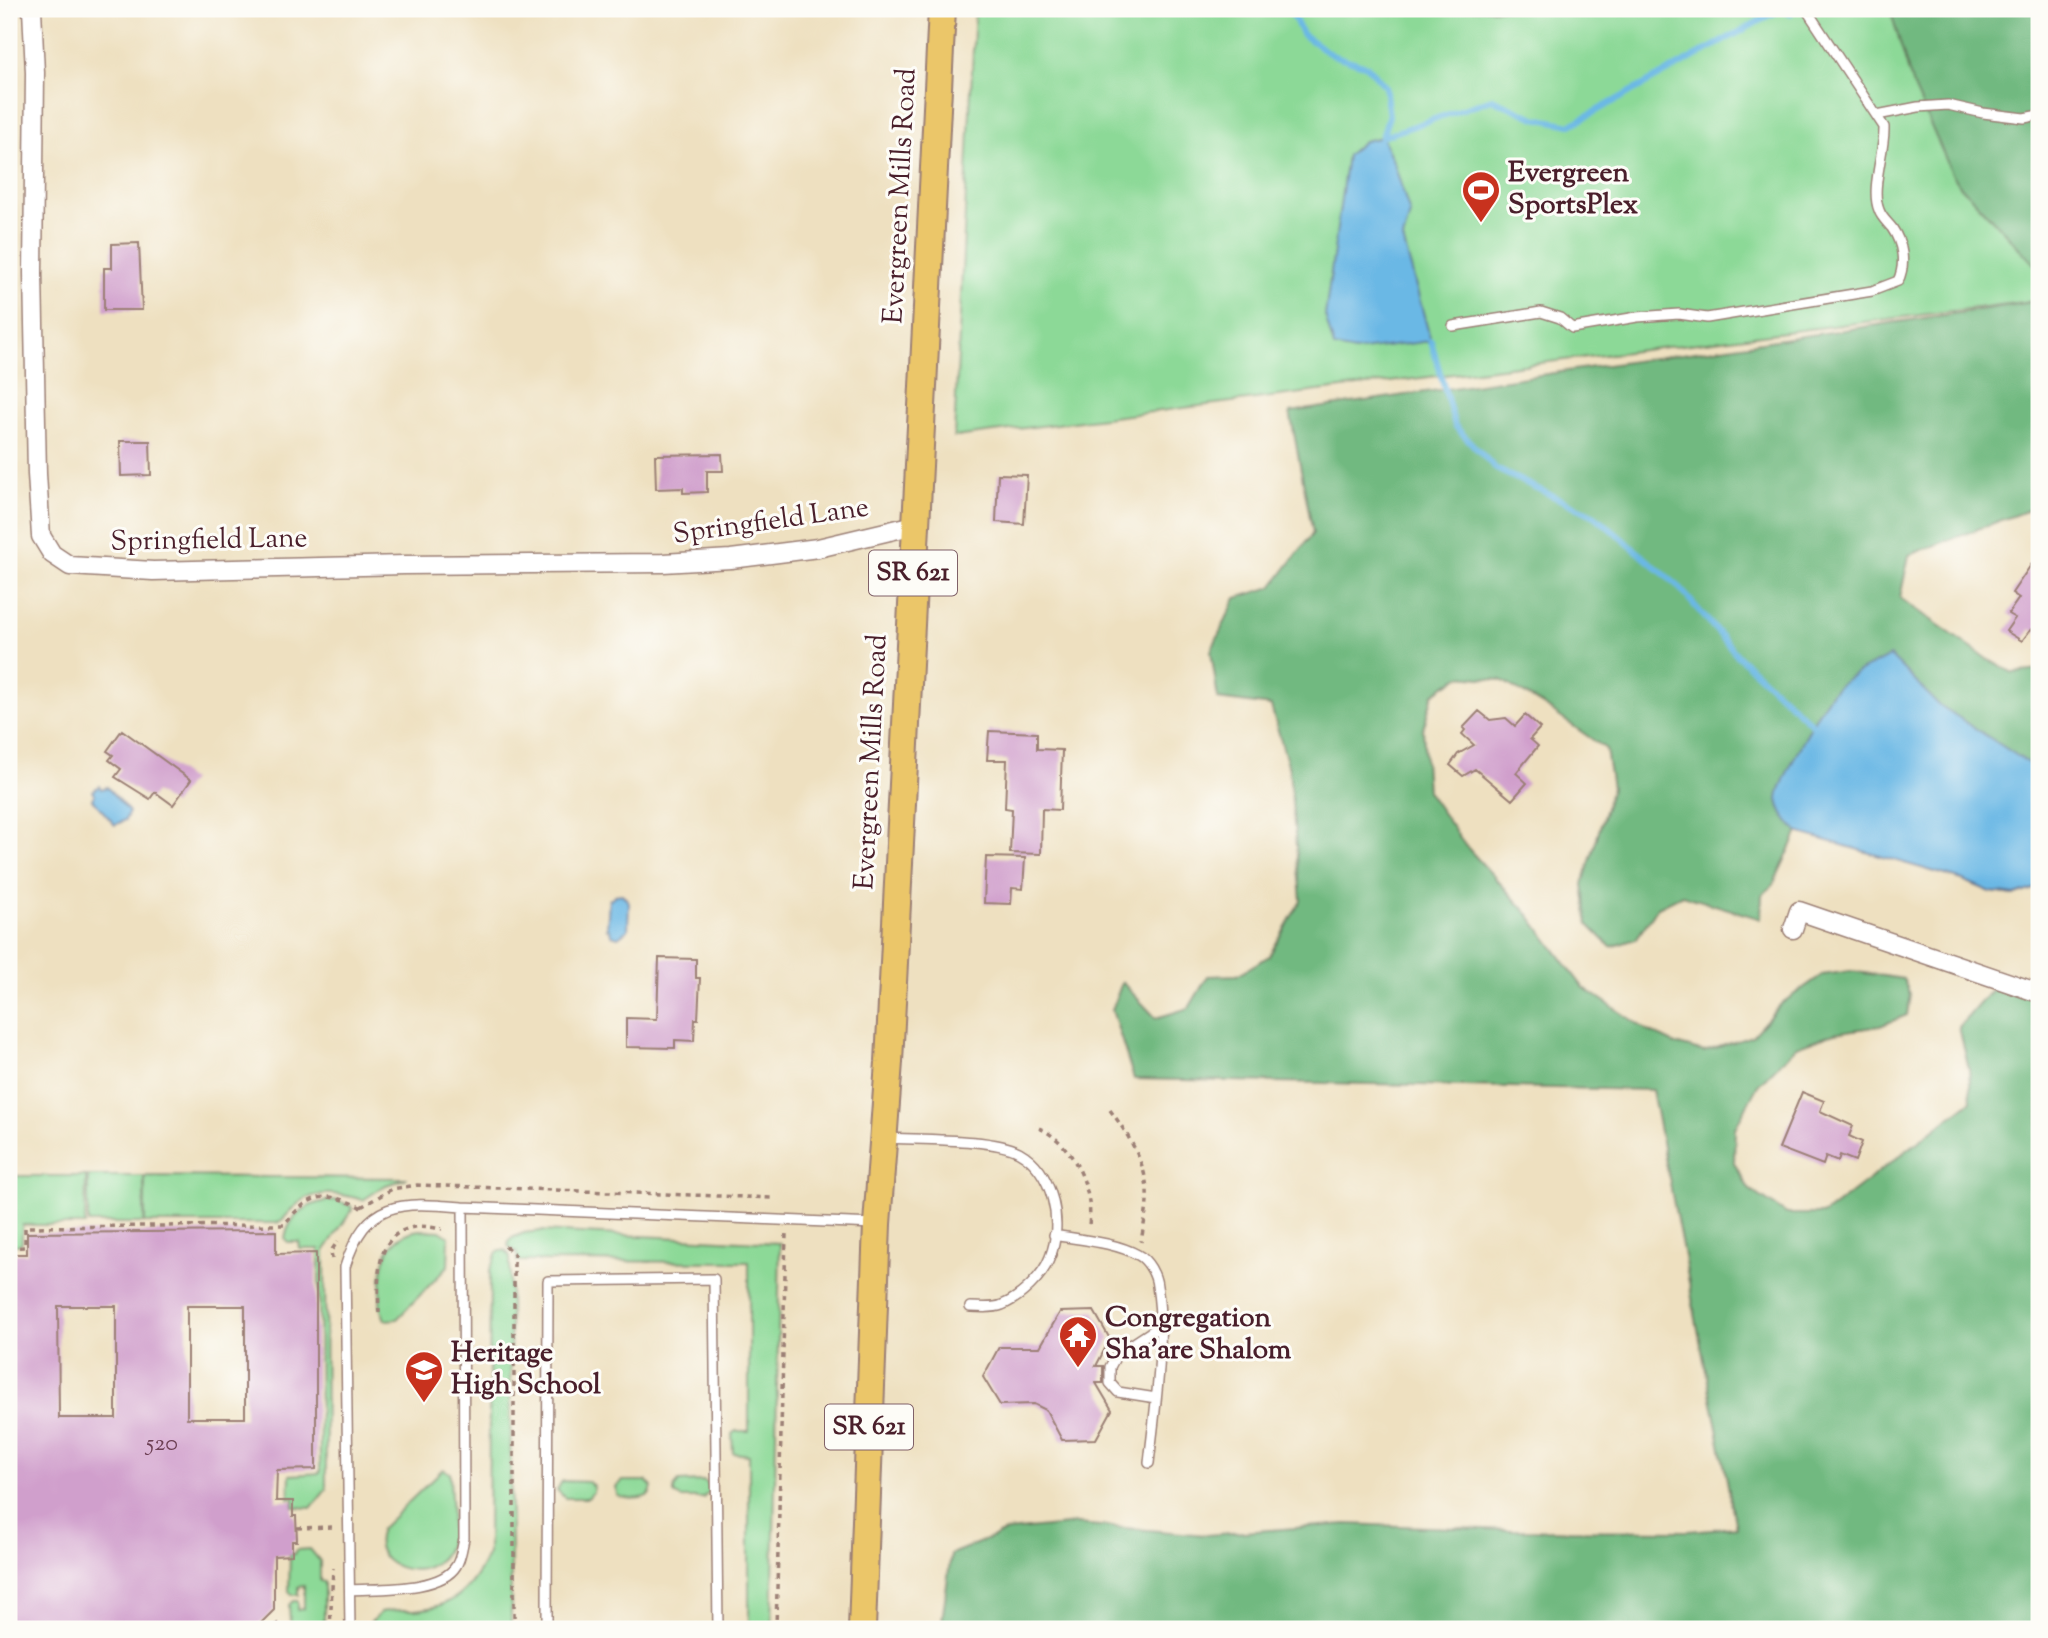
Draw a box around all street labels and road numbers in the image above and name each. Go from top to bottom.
street label: Evergreen Mills Road [874,67,928,325]
street label: Springfield Lane [671,488,871,556]
street label: Springfield Lane [110,519,308,563]
road number: SR 621 [869,551,957,596]
street label: Evergreen Mills Road [845,633,899,891]
road number: SR 621 [825,1404,913,1450]

